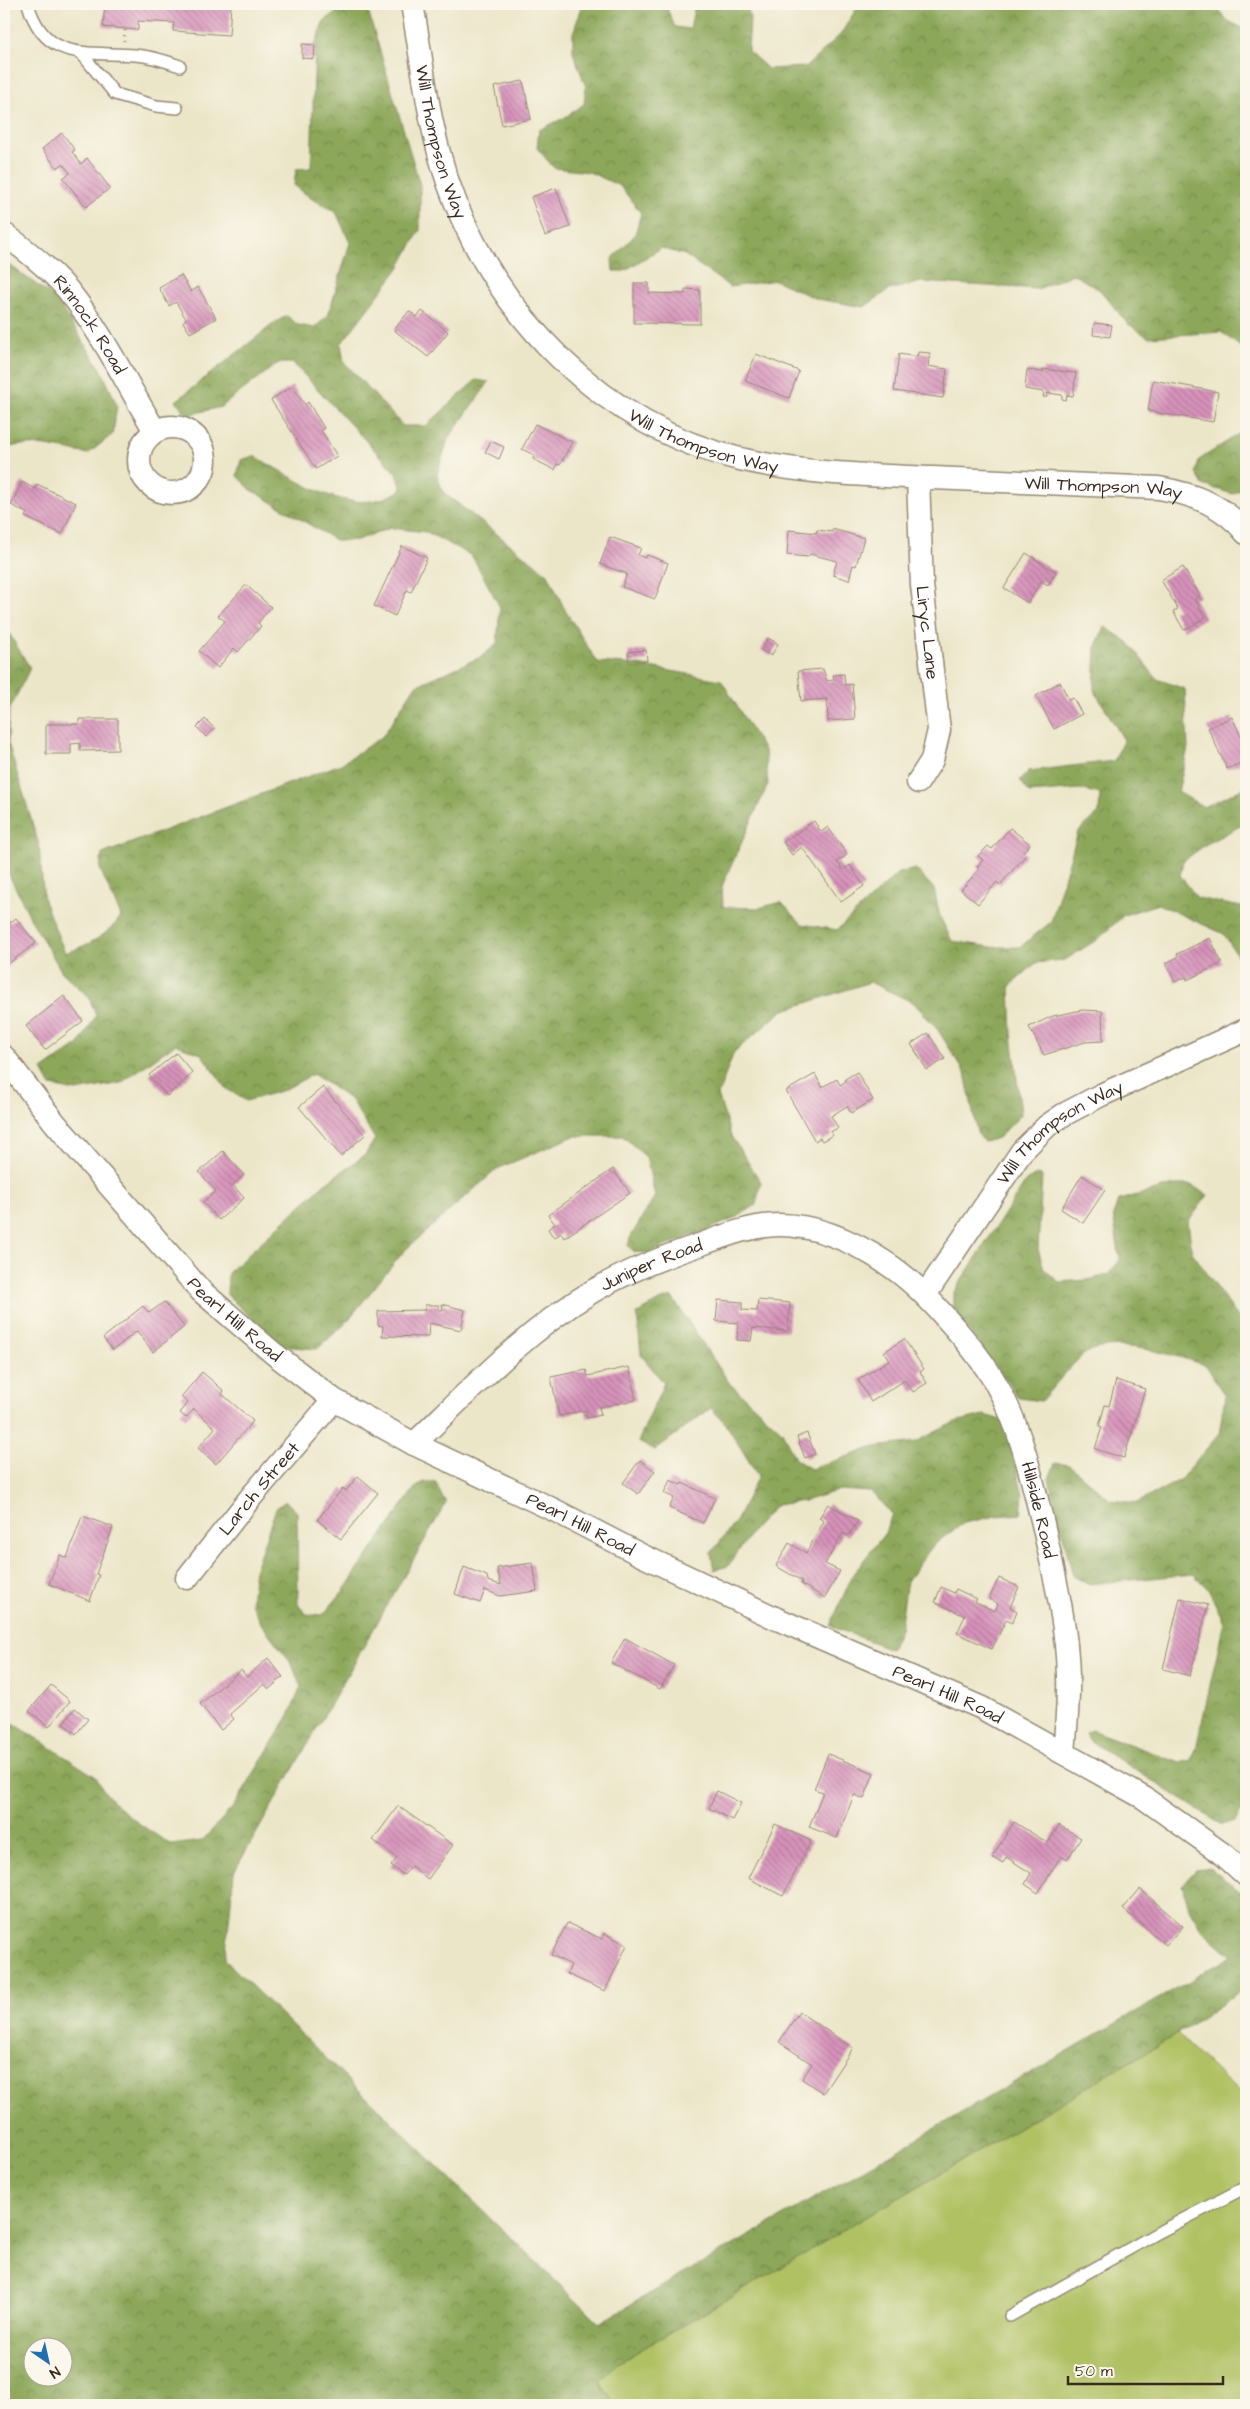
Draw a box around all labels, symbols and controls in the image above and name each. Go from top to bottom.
street label: Will Thompson Way [410,63,473,223]
street label: Rinnock Road [48,269,132,378]
street label: Will Thompson Way [624,402,780,480]
street label: Will Thompson Way [1024,470,1185,506]
street label: Liryc Lane [910,584,945,681]
street label: Will Thompson Way [991,1074,1127,1189]
street label: Juniper Road [595,1232,705,1297]
street label: Pearl Hill Road [182,1271,287,1368]
street label: Larch Street [213,1436,306,1541]
street label: Hillside Road [1015,1459,1063,1561]
street label: Pearl Hill Road [522,1486,639,1562]
street label: Pearl Hill Road [889,1658,1008,1730]
north arrow [22,2336,72,2386]
scale bar [1068,2354,1222,2386]
text: N [45,2361,64,2383]
text: 50 m [1075,2361,1113,2382]

